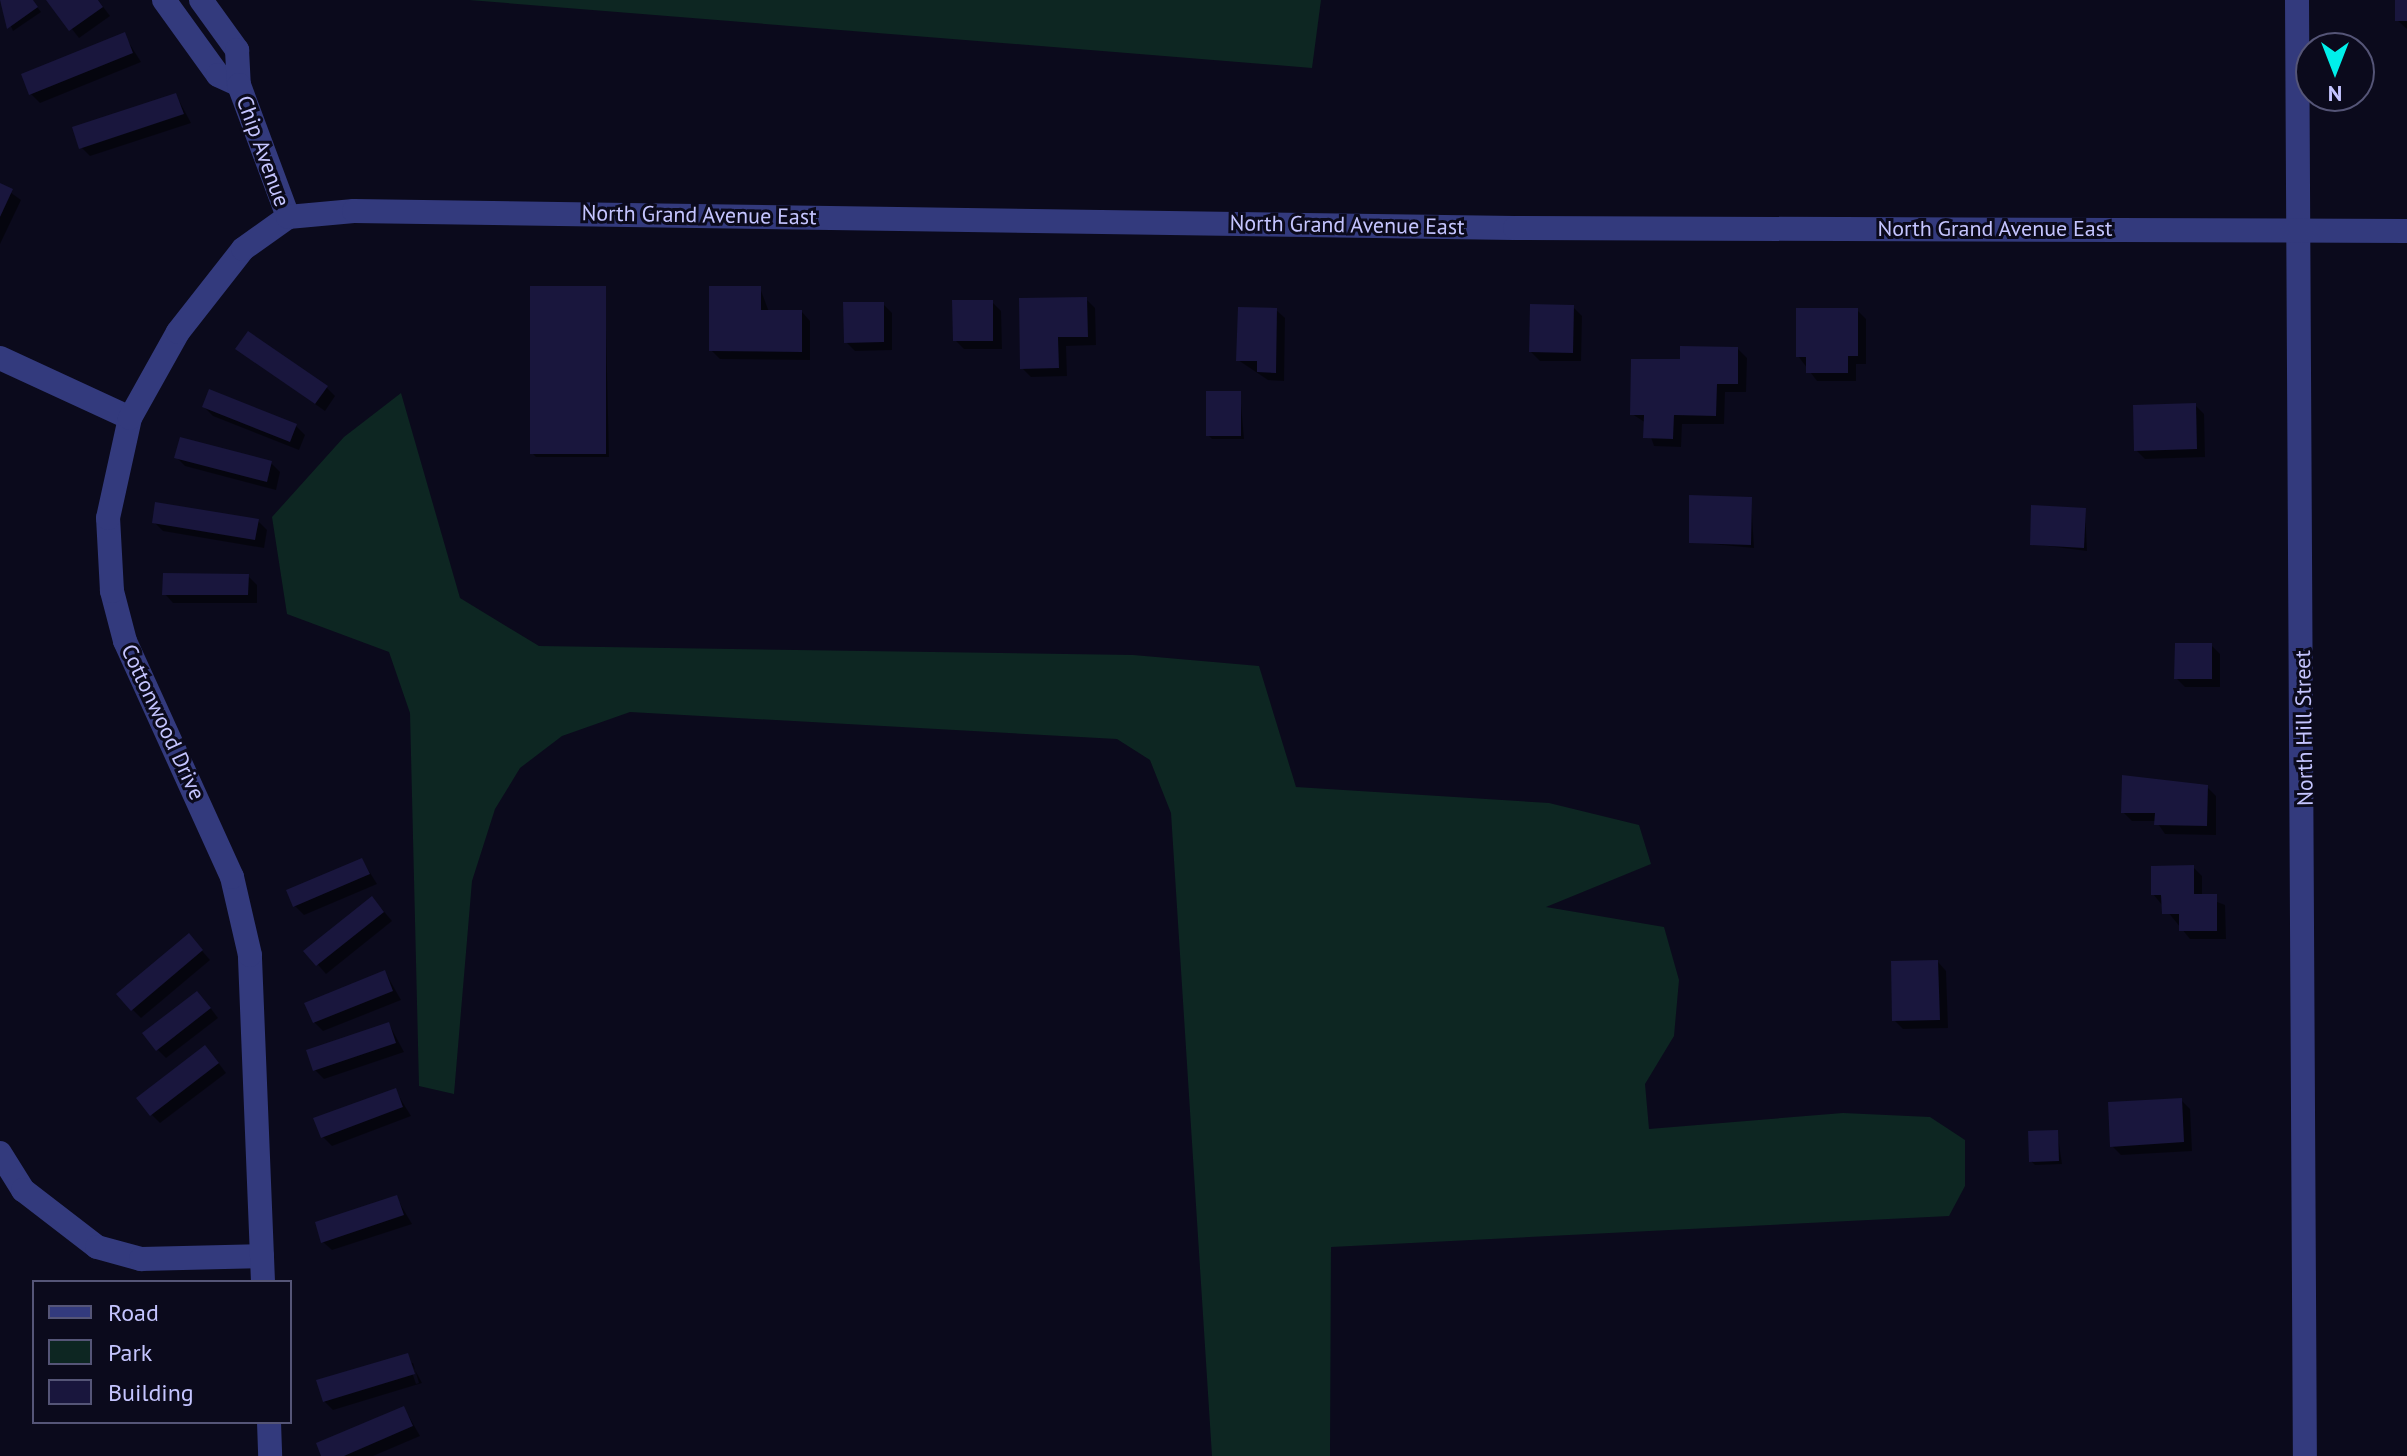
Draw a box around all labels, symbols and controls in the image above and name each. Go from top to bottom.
north arrow [2295,32,2375,112]
text: N [2328,80,2342,108]
street label: Chip Avenue [231,92,295,210]
street label: North Grand Avenue East [581,200,817,230]
street label: North Grand Avenue East [1229,210,1465,240]
street label: North Grand Avenue East [1877,216,2113,242]
street label: Cottonwood Drive [115,640,211,804]
street label: North Hill Street [2289,650,2319,806]
legend [32,1280,292,1424]
text: Road [108,1297,159,1328]
text: Park [108,1337,152,1368]
text: Building [108,1377,194,1408]

